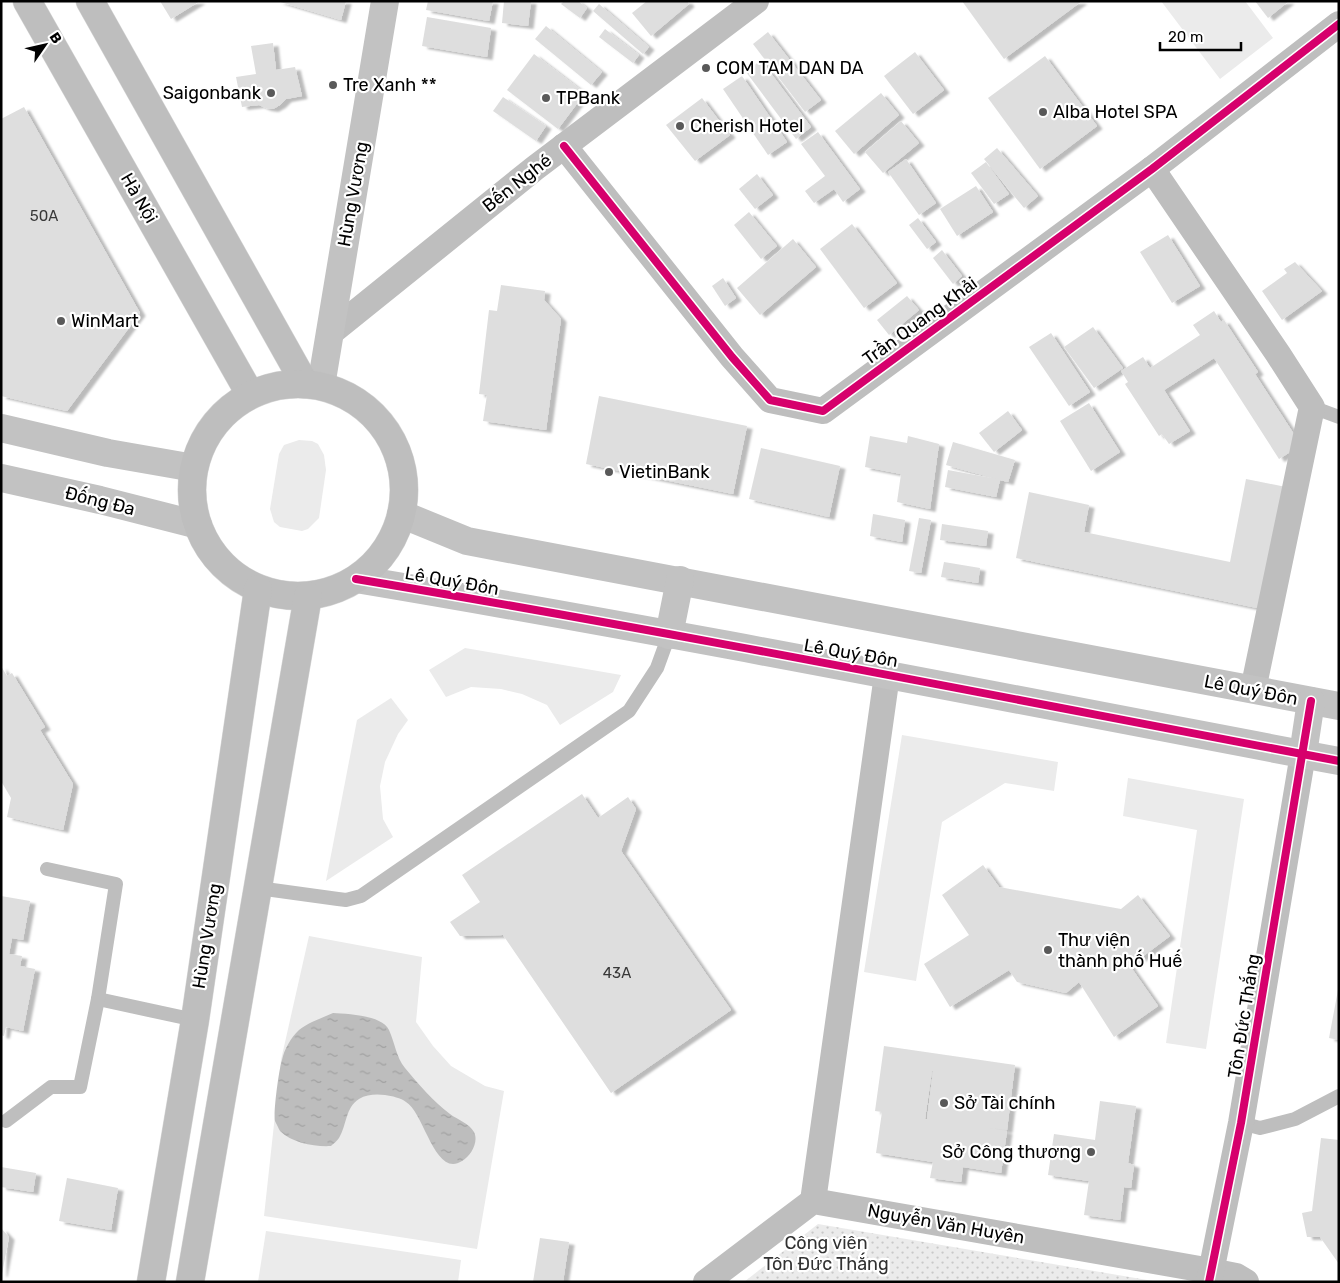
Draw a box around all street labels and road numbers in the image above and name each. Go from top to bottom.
street label: Hùng Vương [333,140,373,248]
street label: Bến Nghé [478,149,556,217]
street label: Hà Nội [116,169,162,227]
street label: Trần Quang Khải [858,271,982,370]
street label: Đống Đa [63,481,138,520]
street label: Lê Quý Đôn [403,562,501,600]
street label: Lê Quý Đôn [802,634,900,672]
street label: Lê Quý Đôn [1202,670,1300,710]
street label: Hùng Vương [188,882,226,990]
street label: Tôn Đức Thắng [1223,952,1265,1080]
street label: Nguyễn Văn Huyên [866,1199,1026,1249]

